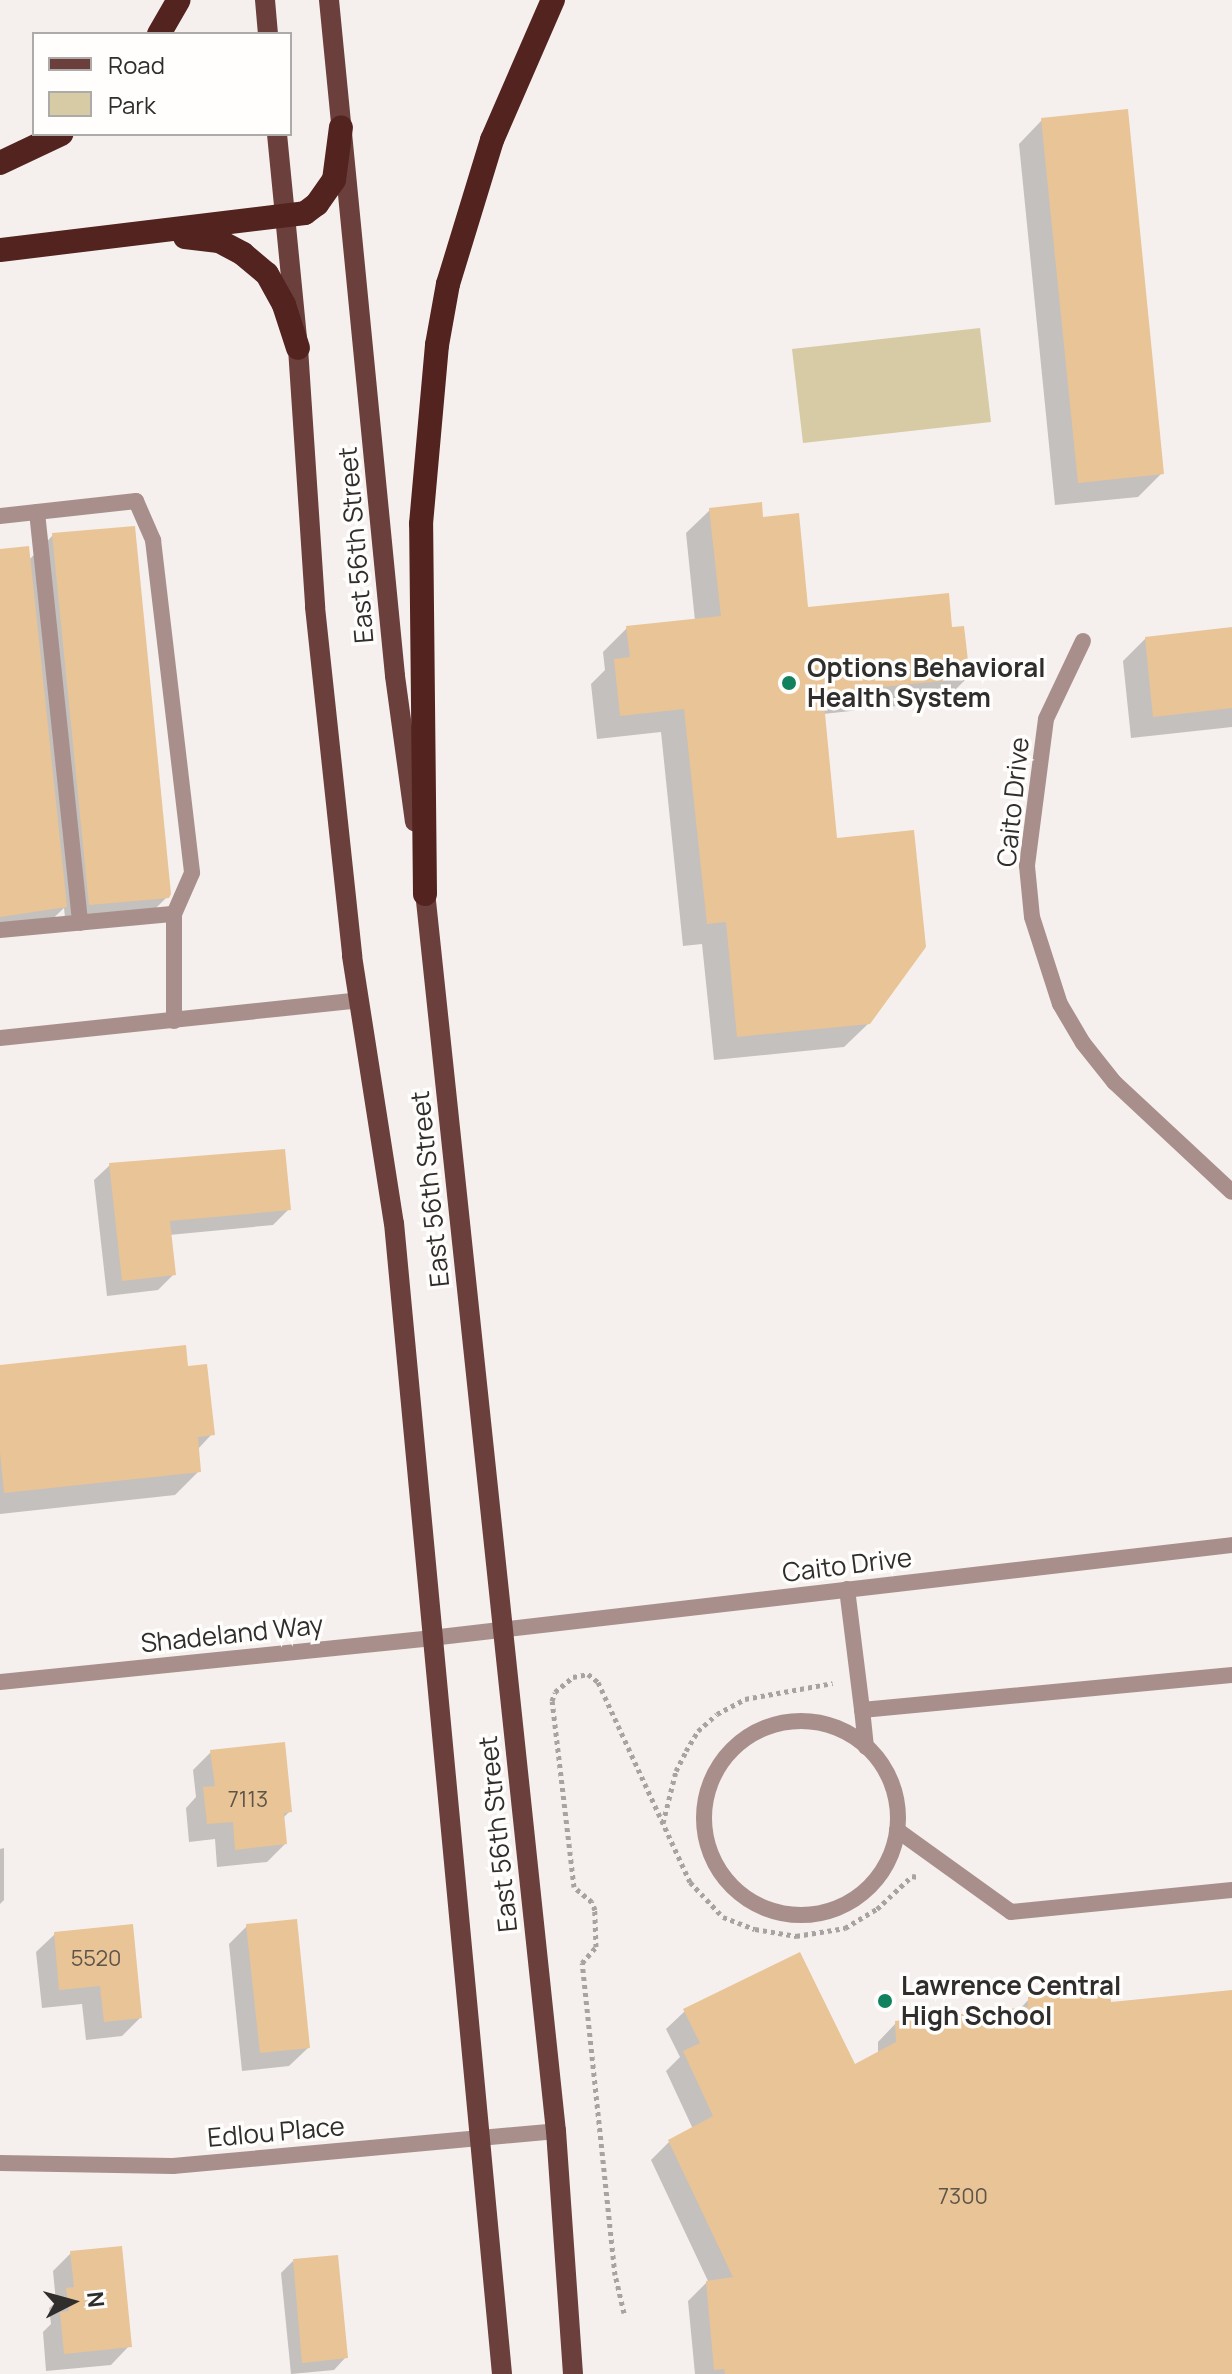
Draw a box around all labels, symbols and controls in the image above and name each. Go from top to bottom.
legend [32,32,292,136]
text: Road [108,48,165,81]
text: Park [108,88,156,121]
street label: East 56th Street [332,445,380,645]
place label: Options Behavioral Health System [807,652,1045,714]
marker: Options Behavioral Health System [778,672,800,694]
street label: Caito Drive [991,736,1035,868]
street label: East 56th Street [404,1089,456,1289]
street label: Caito Drive [780,1542,914,1588]
street label: Shadeland Way [139,1609,325,1659]
street label: East 56th Street [472,1734,524,1934]
house number: 7113 [228,1787,268,1813]
house number: 5520 [71,1946,121,1972]
place label: Lawrence Central High School [901,1970,1121,2032]
marker: Lawrence Central High School [876,1992,894,2010]
street label: Edlou Place [206,2110,346,2154]
house number: 7300 [938,2184,988,2210]
north arrow [32,2262,112,2342]
text: N [80,2290,112,2309]

